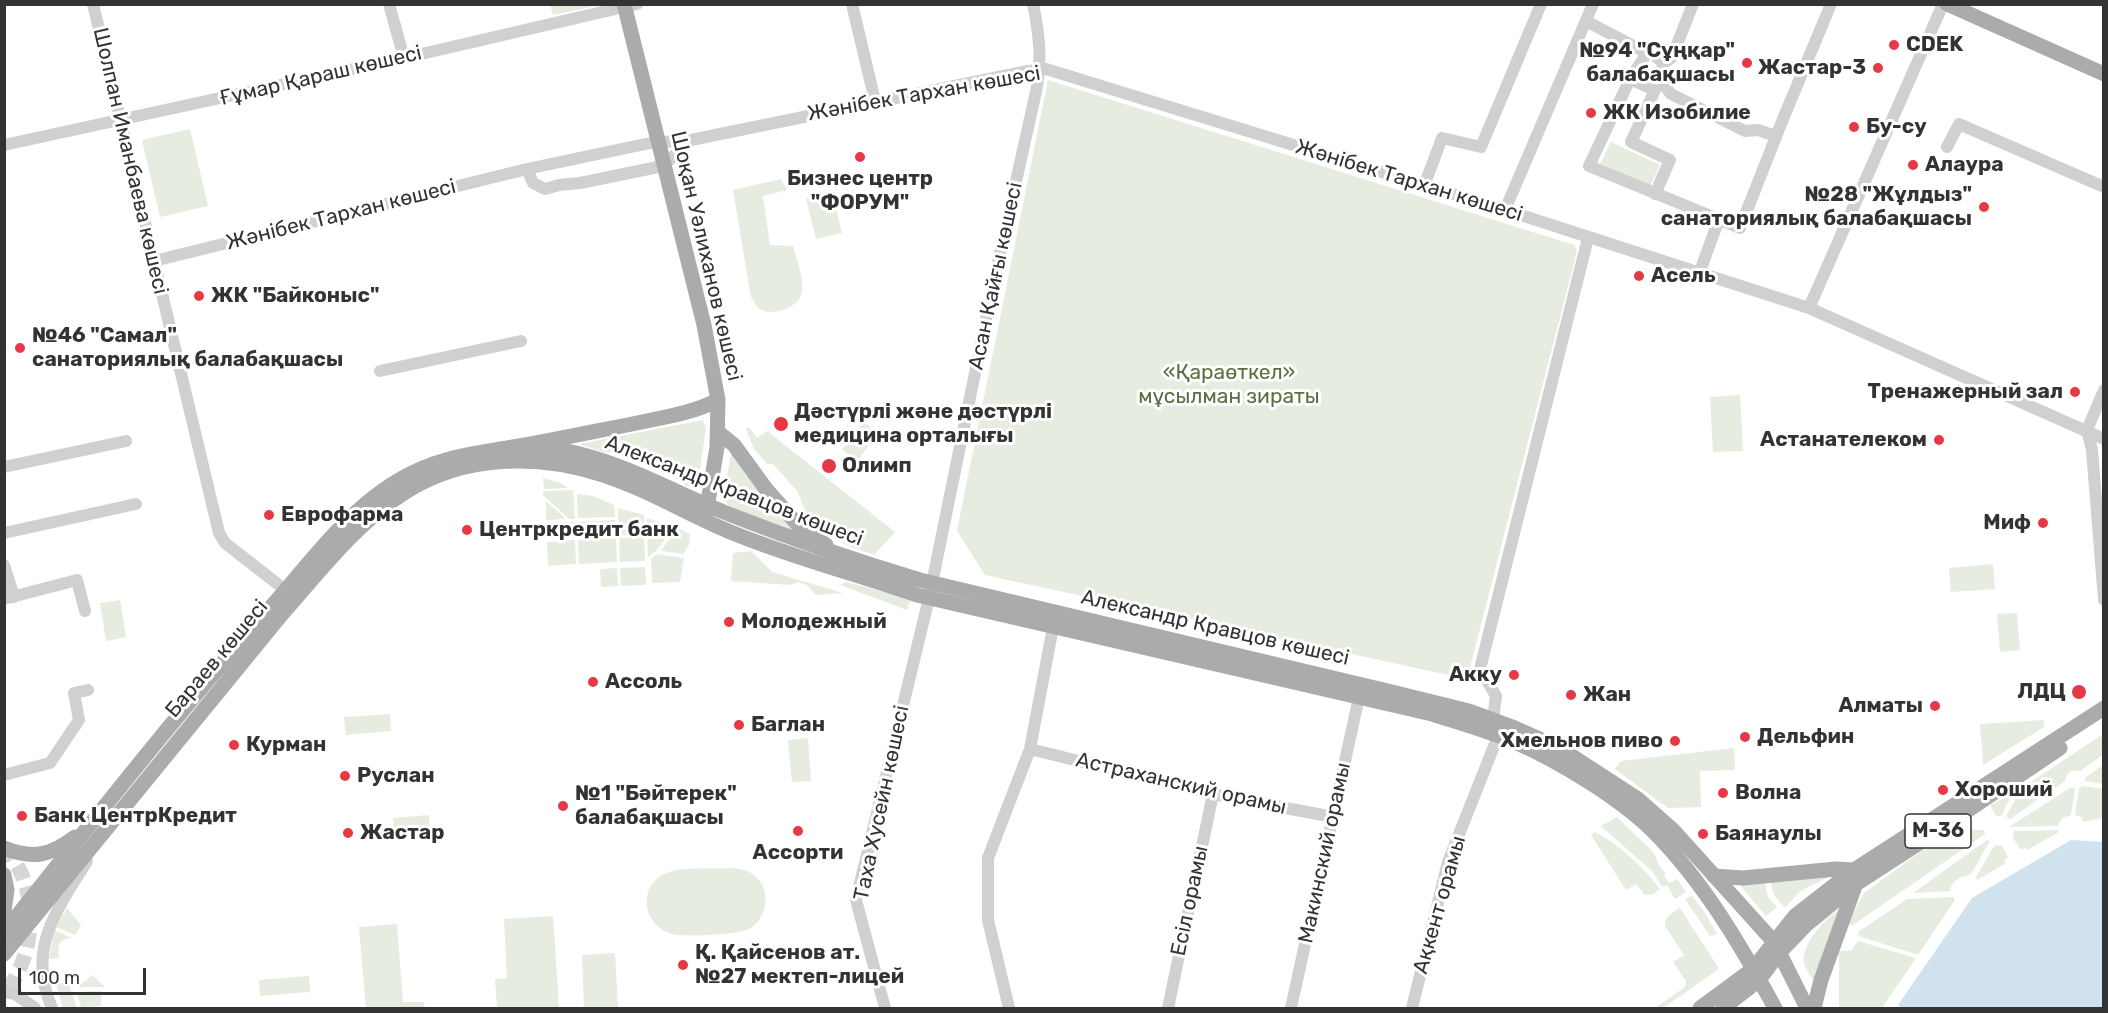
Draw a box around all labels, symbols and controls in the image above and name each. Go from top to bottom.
street label: Шолпан Иманбаева көшесі [87,25,173,297]
place label: CDEK [1906,32,1963,58]
place label: №94 "Сұңқар" балабақшасы [1579,38,1735,88]
marker: CDEK [1887,38,1901,52]
street label: Ғұмар Қараш көшесі [218,41,424,111]
place label: Жастар-3 [1758,55,1866,81]
marker: №94 "Сұңқар" балабақшасы [1740,56,1754,70]
street label: Жәнібек Тархан көшесі [806,61,1042,127]
marker: Жастар-3 [1871,61,1885,75]
place label: ЖК Изобилие [1603,100,1751,126]
marker: ЖК Изобилие [1584,106,1598,120]
place label: Бу-су [1866,114,1927,140]
marker: Бу-су [1847,120,1861,134]
street label: Шоқан Уәлиханов көшесі [665,129,747,383]
street label: Жәнібек Тархан көшесі [1292,134,1526,228]
marker: Бизнес центр "ФОРУМ" [853,150,867,164]
place label: Алаура [1925,152,2004,178]
marker: Алаура [1906,158,1920,172]
place label: Бизнес центр "ФОРУМ" [787,166,933,216]
street label: Жәнібек Тархан көшесі [223,174,459,256]
street label: Асан Қайғы көшесі [964,180,1028,372]
place label: №28 "Жұлдыз" санаториялық балабақшасы [1661,182,1972,232]
marker: №28 "Жұлдыз" санаториялық балабақшасы [1977,200,1991,214]
place label: Асель [1651,263,1716,289]
marker: Асель [1632,269,1646,283]
place label: ЖК "Байконыс" [211,283,379,309]
marker: ЖК "Байконыс" [192,289,206,303]
place label: №46 "Самал" санаториялық балабақшасы [32,323,343,373]
marker: №46 "Самал" санаториялық балабақшасы [13,341,27,355]
park label: «Қараөткел» мұсылман зираты [1138,360,1320,410]
place label: Тренажерный зал [1868,379,2063,405]
marker: Тренажерный зал [2068,385,2082,399]
place label: Дәстүрлі және дәстүрлі медицина орталығы [794,399,1052,449]
marker: Дәстүрлі және дәстүрлі медицина орталығы [772,415,790,433]
place label: Астанателеком [1760,427,1927,453]
street label: Александр Кравцов көшесі [601,430,867,552]
marker: Астанателеком [1932,433,1946,447]
place label: Олимп [842,453,912,479]
marker: Олимп [820,457,838,475]
place label: Еврофарма [281,502,403,528]
marker: Еврофарма [262,508,276,522]
place label: Миф [1983,510,2031,536]
marker: Миф [2036,516,2050,530]
place label: Центркредит банк [479,517,679,543]
marker: Центркредит банк [460,523,474,537]
street label: Александр Кравцов көшесі [1078,585,1352,671]
street label: Бараев көшесі [160,595,274,723]
place label: Молодежный [741,609,887,635]
marker: Молодежный [722,615,736,629]
place label: Акку [1449,662,1502,688]
marker: Акку [1507,668,1521,682]
place label: Ассоль [605,669,682,695]
marker: Ассоль [586,675,600,689]
place label: ЛДЦ [2017,679,2066,705]
place label: Жан [1583,682,1631,708]
marker: ЛДЦ [2070,683,2088,701]
marker: Жан [1564,688,1578,702]
place label: Алматы [1838,693,1923,719]
marker: Алматы [1928,699,1942,713]
street label: Таха Хусейн көшесі [849,703,915,903]
place label: Баглан [751,712,825,738]
marker: Баглан [732,718,746,732]
place label: Дельфин [1757,724,1854,750]
place label: Хмельнов пиво [1500,728,1663,754]
marker: Дельфин [1738,730,1752,744]
place label: Курман [246,732,326,758]
marker: Хмельнов пиво [1668,734,1682,748]
marker: Курман [227,738,241,752]
street label: Астраханский орамы [1073,748,1289,820]
street label: Макинский орамы [1294,760,1356,946]
place label: Руслан [357,763,435,789]
marker: Руслан [338,769,352,783]
place label: Хороший [1955,777,2053,803]
place label: Волна [1735,780,1801,806]
place label: №1 "Бәйтерек" балабақшасы [575,781,737,831]
marker: Хороший [1936,783,1950,797]
marker: Волна [1716,786,1730,800]
marker: №1 "Бәйтерек" балабақшасы [556,799,570,813]
place label: Банк ЦентрКредит [34,803,237,829]
marker: Банк ЦентрКредит [15,809,29,823]
road number: M-36 [1905,814,1971,848]
place label: Жастар [360,820,444,846]
place label: Баянаулы [1715,821,1822,847]
marker: Ассорти [791,824,805,838]
marker: Жастар [341,826,355,840]
marker: Баянаулы [1696,827,1710,841]
street label: Ақкент орамы [1408,833,1472,977]
place label: Ассорти [753,840,843,866]
street label: Есіл орамы [1166,844,1214,958]
place label: Қ. Қайсенов ат. №27 мектеп-лицей [695,940,904,990]
scale bar [21,956,148,994]
marker: Қ. Қайсенов ат. №27 мектеп-лицей [676,958,690,972]
text: 100 m [29,967,80,989]

